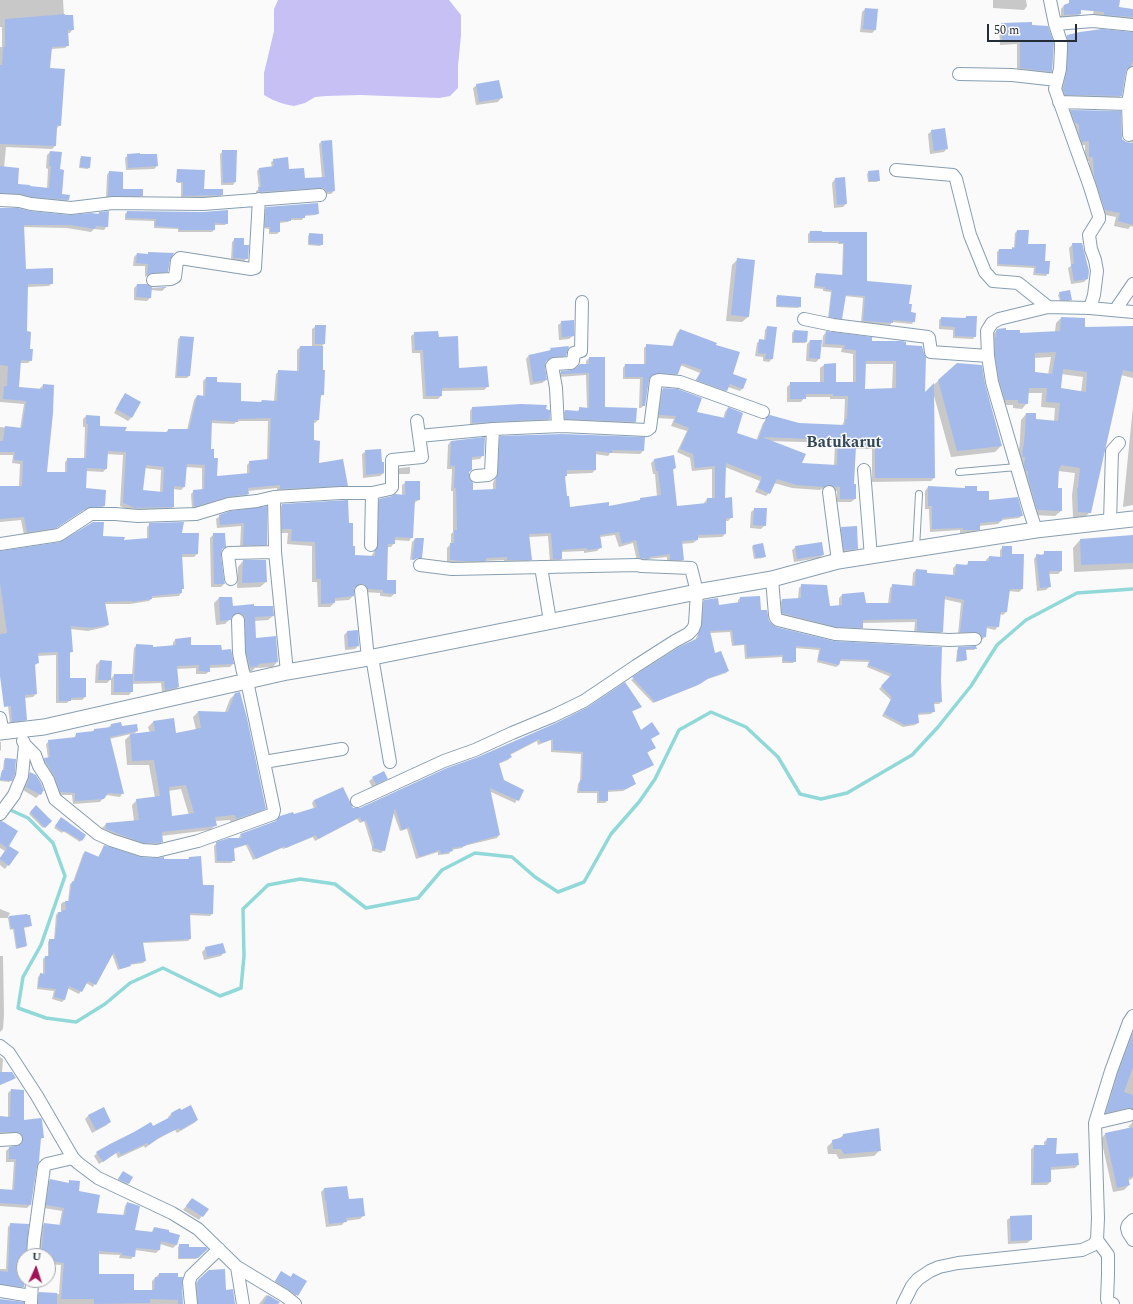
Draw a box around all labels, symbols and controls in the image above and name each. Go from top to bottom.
scale bar [989,16,1079,42]
text: 50 m [994,21,1019,40]
district label: Batukarut [806,434,882,454]
north arrow [16,1248,56,1288]
text: U [32,1248,42,1265]

